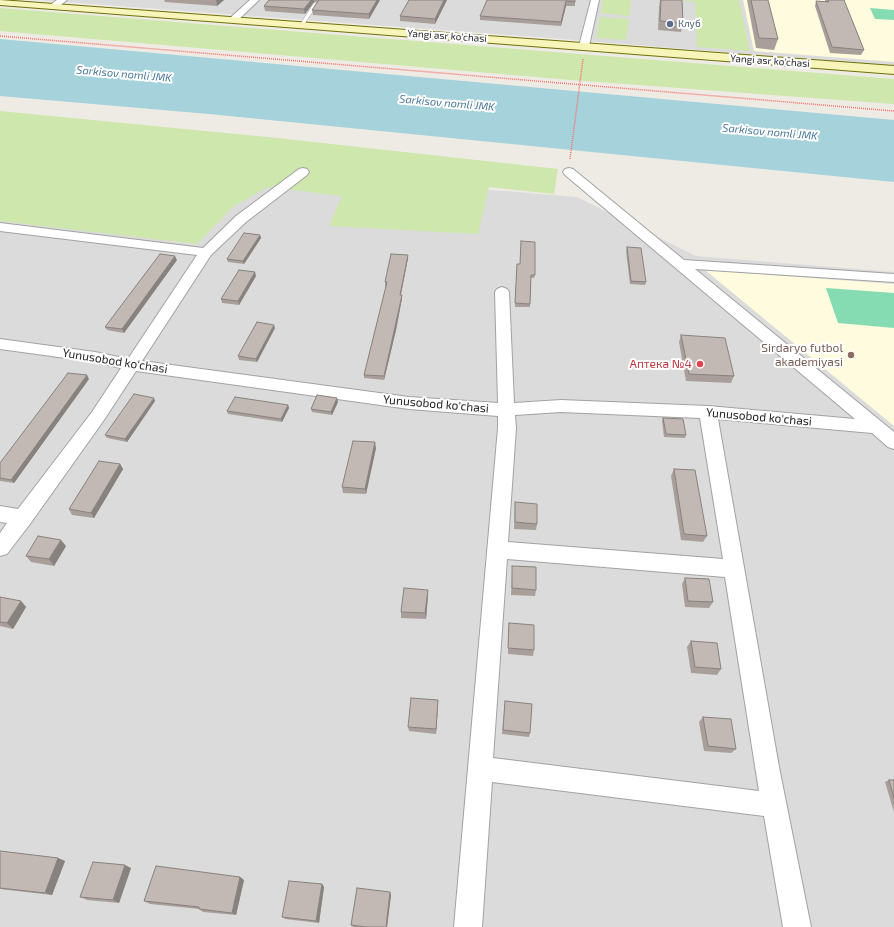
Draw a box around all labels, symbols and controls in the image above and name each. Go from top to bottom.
place label: Клуб [678,18,701,30]
marker: Клуб [665,19,675,29]
street label: Yangi asr ko'chasi [407,27,487,45]
street label: Yangi asr ko'chasi [730,52,810,70]
water label: Sarkisov nomli JMK [76,63,172,85]
water label: Sarkisov nomli JMK [399,92,495,114]
water label: Sarkisov nomli JMK [722,121,818,143]
place label: Sirdaryo futbol akademiyasi [761,341,843,369]
street label: Yunusobod ko'chasi [61,346,169,376]
marker: Sirdaryo futbol akademiyasi [846,350,856,360]
place label: Аптека №4 [629,357,692,371]
marker: Аптека №4 [695,359,705,369]
street label: Yunusobod ko'chasi [382,392,490,416]
street label: Yunusobod ko'chasi [705,405,813,429]

